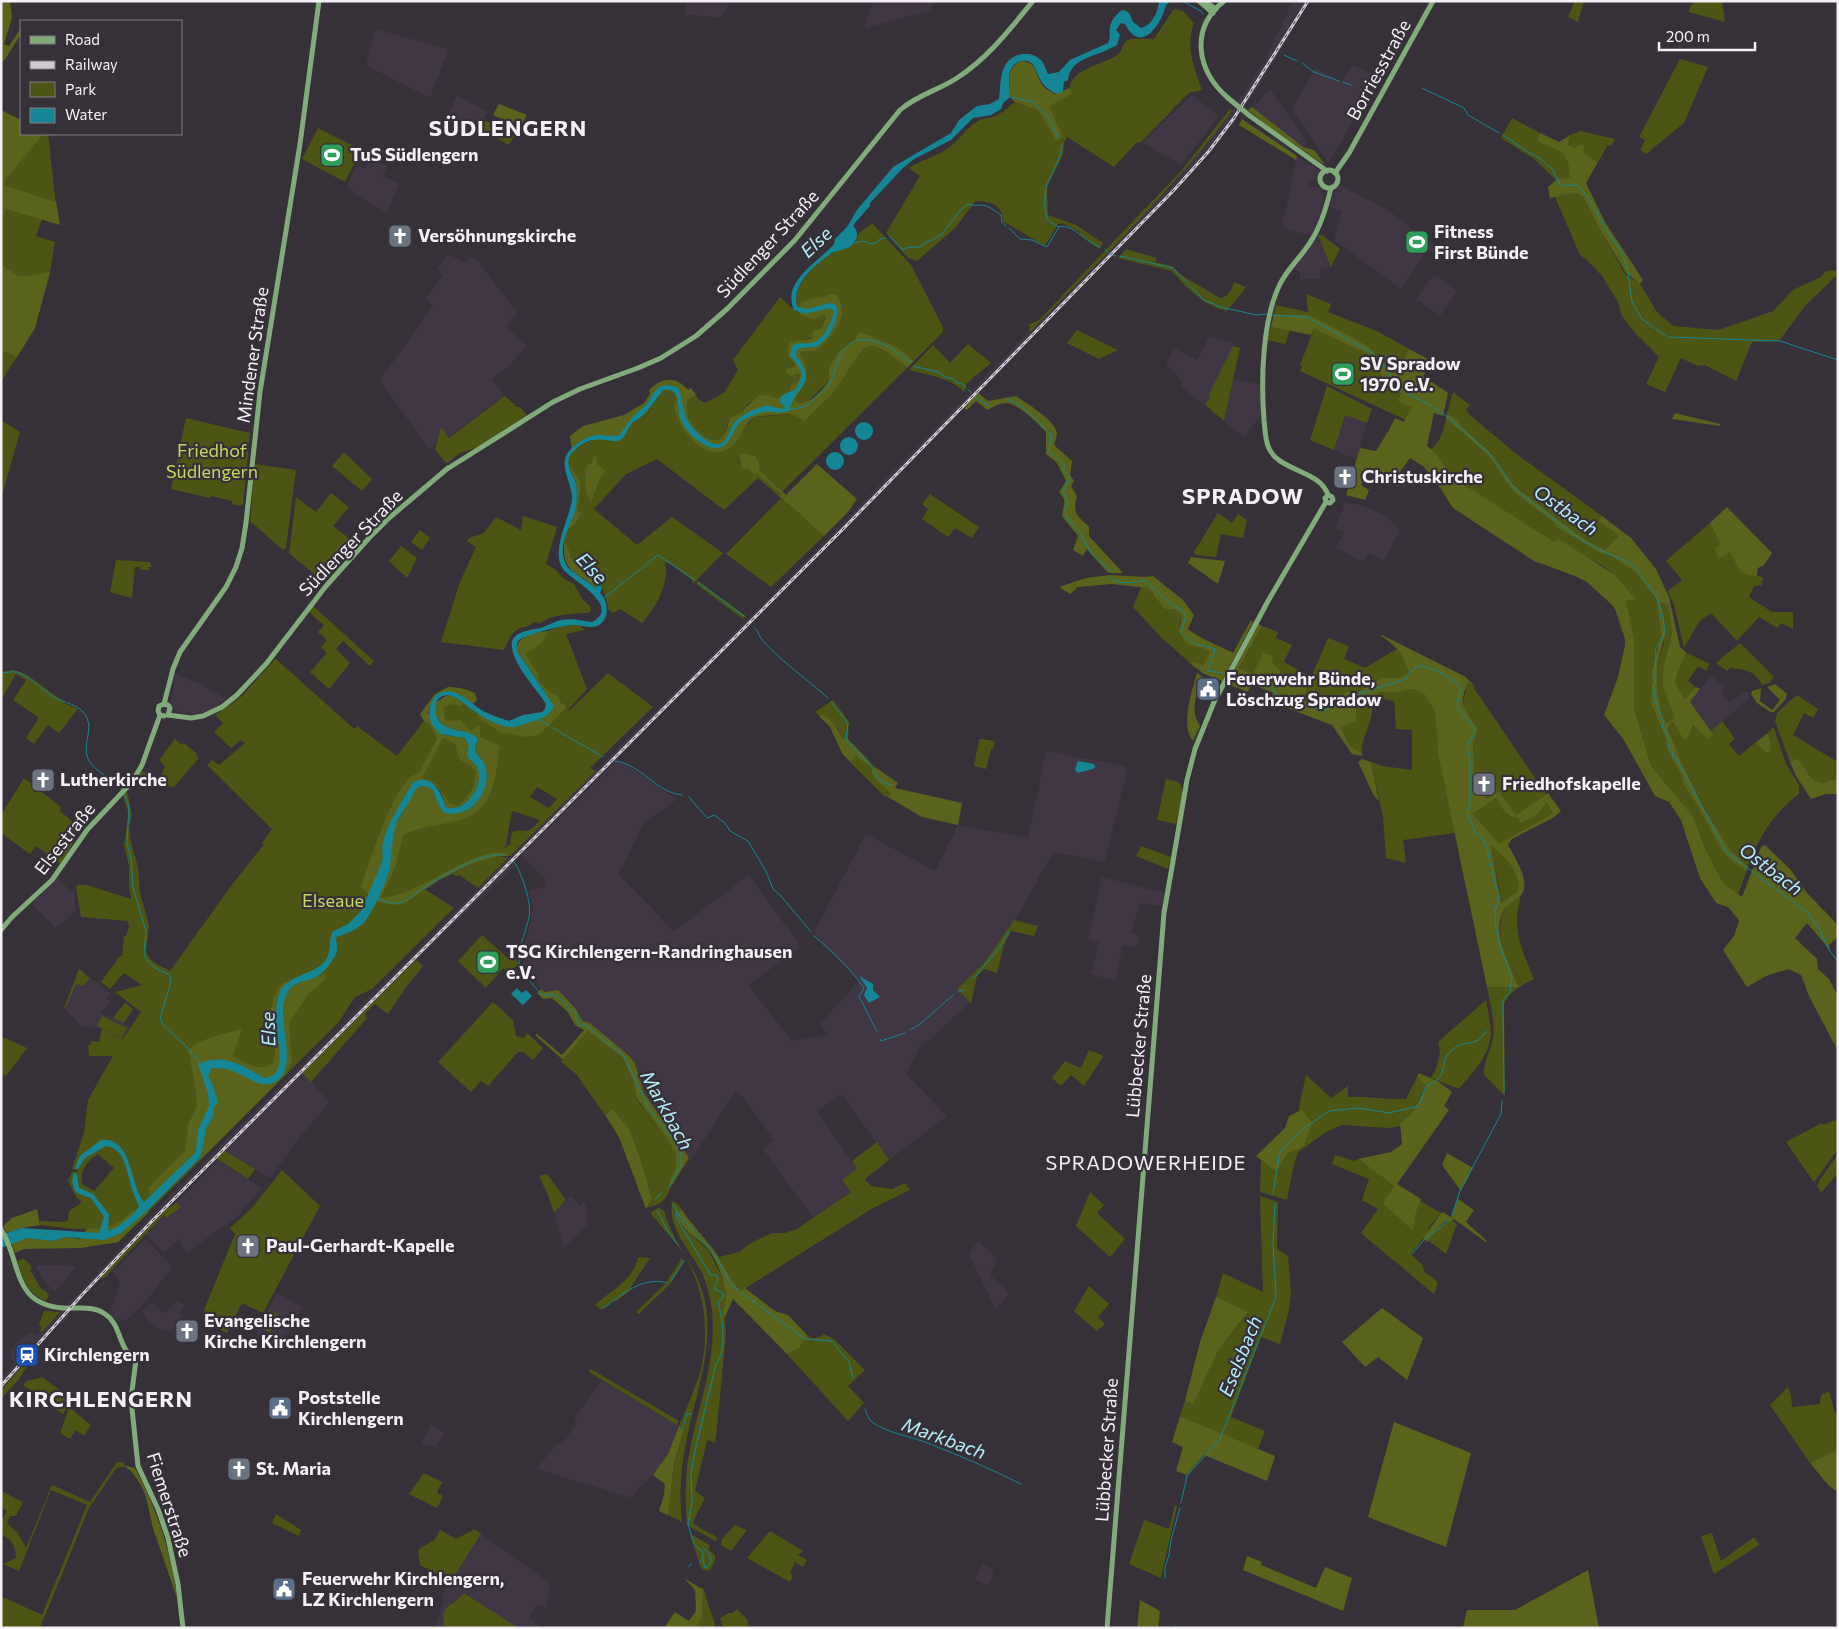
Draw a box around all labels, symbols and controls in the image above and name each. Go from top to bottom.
street label: Borriesstraße [1341,15,1415,124]
legend [20,20,182,135]
scale bar [1659,20,1755,52]
text: 200 m [1666,27,1710,45]
text: Road [65,30,100,48]
text: Railway [65,55,118,73]
text: Park [65,80,96,98]
text: Water [65,105,107,123]
district label: SÜDLENGERN [429,114,587,141]
sports icon: TuS Südlengern [319,142,345,168]
place label: TuS Südlengern [350,143,478,165]
street label: Südlenger Straße [712,185,823,302]
place label: Fitness First Bünde [1434,220,1529,263]
water label: Else [795,221,836,262]
church icon: Versöhnungskirche [387,223,413,249]
place label: Versöhnungskirche [418,224,576,246]
sports icon: Fitness First Bünde [1404,229,1430,255]
street label: Mindener Straße [232,285,272,424]
place label: SV Spradow 1970 e.V. [1360,352,1461,395]
sports icon: SV Spradow 1970 e.V. [1330,361,1356,387]
park label: Friedhof Südlengern [166,439,258,482]
church icon: Christuskirche [1332,464,1358,490]
place label: Christuskirche [1362,465,1483,487]
water label: Ostbach [1530,479,1603,540]
district label: SPRADOW [1182,482,1304,509]
street label: Südlenger Straße [294,484,407,600]
water label: Else [572,547,613,588]
place label: Feuerwehr Bünde, Löschzug Spradow [1226,667,1382,710]
public building icon: Feuerwehr Bünde, Löschzug Spradow [1195,676,1221,702]
church icon: Lutherkirche [30,767,56,793]
place label: Lutherkirche [60,768,167,790]
church icon: Friedhofskapelle [1471,771,1497,797]
place label: Friedhofskapelle [1502,772,1641,794]
street label: Elsestraße [29,798,99,879]
water label: Ostbach [1735,837,1808,900]
park label: Elseaue [302,889,364,911]
place label: TSG Kirchlengern-Randringhausen e.V. [506,940,792,983]
sports icon: TSG Kirchlengern-Randringhausen e.V. [475,949,501,975]
street label: Lübbecker Straße [1121,973,1155,1119]
water label: Else [255,1011,280,1047]
water label: Markbach [636,1066,699,1154]
district label: SPRADOWERHEIDE [1046,1150,1246,1174]
church icon: Paul-Gerhardt-Kapelle [235,1233,261,1259]
place label: Paul-Gerhardt-Kapelle [266,1234,454,1256]
place label: Evangelische Kirche Kirchlengern [204,1309,367,1352]
water label: Eselsbach [1213,1312,1266,1399]
church icon: Evangelische Kirche Kirchlengern [174,1318,200,1344]
station icon: Kirchlengern [14,1342,40,1368]
place label: Kirchlengern [44,1343,150,1365]
street label: Lübbecker Straße [1090,1377,1122,1523]
district label: KIRCHLENGERN [9,1385,193,1412]
place label: Poststelle Kirchlengern [298,1386,404,1429]
public building icon: Poststelle Kirchlengern [267,1395,293,1421]
water label: Markbach [899,1412,989,1463]
street label: Fiemerstraße [143,1450,197,1560]
church icon: St. Maria [226,1456,252,1482]
place label: St. Maria [256,1457,331,1479]
place label: Feuerwehr Kirchlengern, LZ Kirchlengern [302,1567,504,1610]
public building icon: Feuerwehr Kirchlengern, LZ Kirchlengern [271,1576,297,1602]

